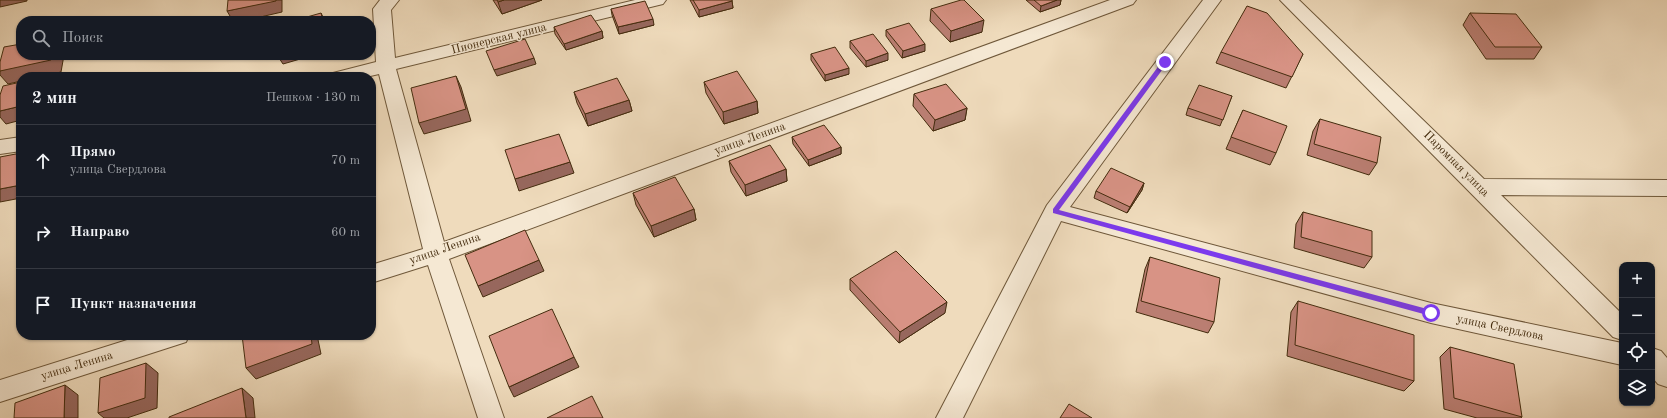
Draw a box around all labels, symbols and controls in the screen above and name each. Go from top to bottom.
search box [16,16,376,60]
street label: Пионерская улица [450,21,548,57]
icon: search [30,27,52,49]
text: Поиск [62,31,103,46]
route end [1156,53,1174,71]
text: 2 мин [32,90,77,107]
text: Пешком · 130 m [266,91,360,104]
street label: улица Ленина [713,121,787,157]
street label: Паромная улица [1421,129,1491,199]
text: Прямо [70,145,116,160]
icon: ahead [32,150,54,172]
text: 70 m [331,154,360,167]
text: улица Свердлова [70,163,166,176]
icon: right [32,222,54,244]
text: Направо [70,225,129,240]
text: 60 m [331,226,360,239]
street label: улица Ленина [408,231,482,267]
map controls [1619,262,1655,406]
button: + [1619,262,1655,298]
icon: arrive [32,294,54,316]
text: Пункт назначения [70,297,197,312]
button: − [1619,298,1655,334]
route start [1422,304,1440,322]
street label: улица Свердлова [1455,313,1545,343]
button: locate [1619,334,1655,370]
street label: улица Ленина [40,349,114,383]
button: layers [1619,370,1655,406]

